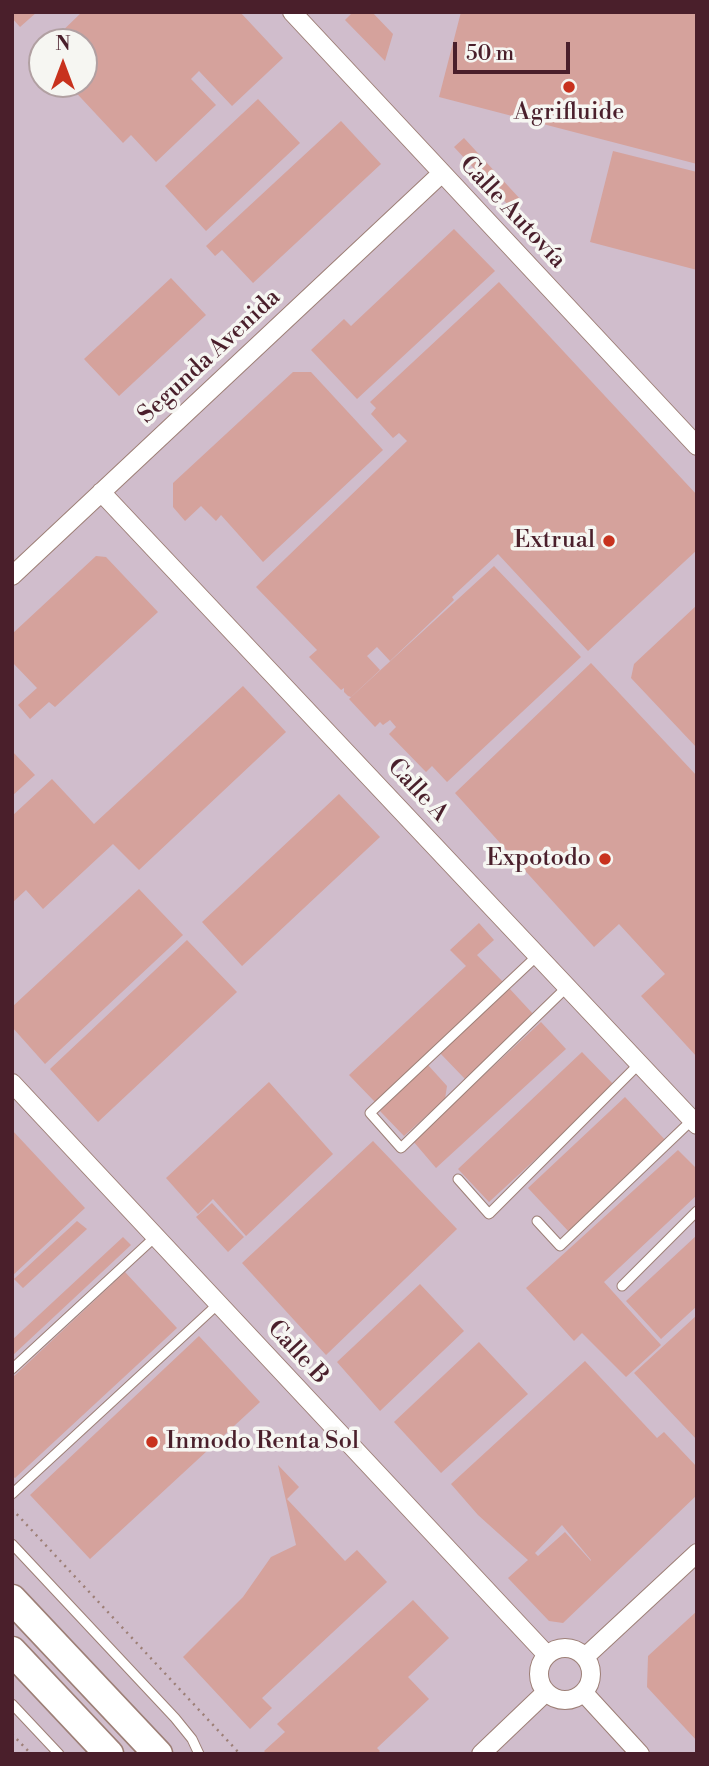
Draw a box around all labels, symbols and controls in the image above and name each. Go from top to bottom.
north arrow [28,28,98,98]
scale bar [457,28,574,72]
text: N [55,32,71,56]
text: 50 m [466,41,514,67]
marker: Agrifluide [561,79,577,95]
place label: Agrifluide [514,99,624,127]
street label: Calle Autovía [453,151,571,275]
street label: Segunda Avenida [133,284,287,430]
place label: Extrual [514,527,595,555]
marker: Extrual [601,533,617,549]
street label: Calle A [380,753,454,829]
place label: Expotodo [486,845,591,873]
marker: Expotodo [597,851,613,867]
street label: Calle B [260,1315,334,1391]
place label: Inmodo Renta Sol [166,1428,359,1456]
marker: Inmodo Renta Sol [144,1434,160,1450]

